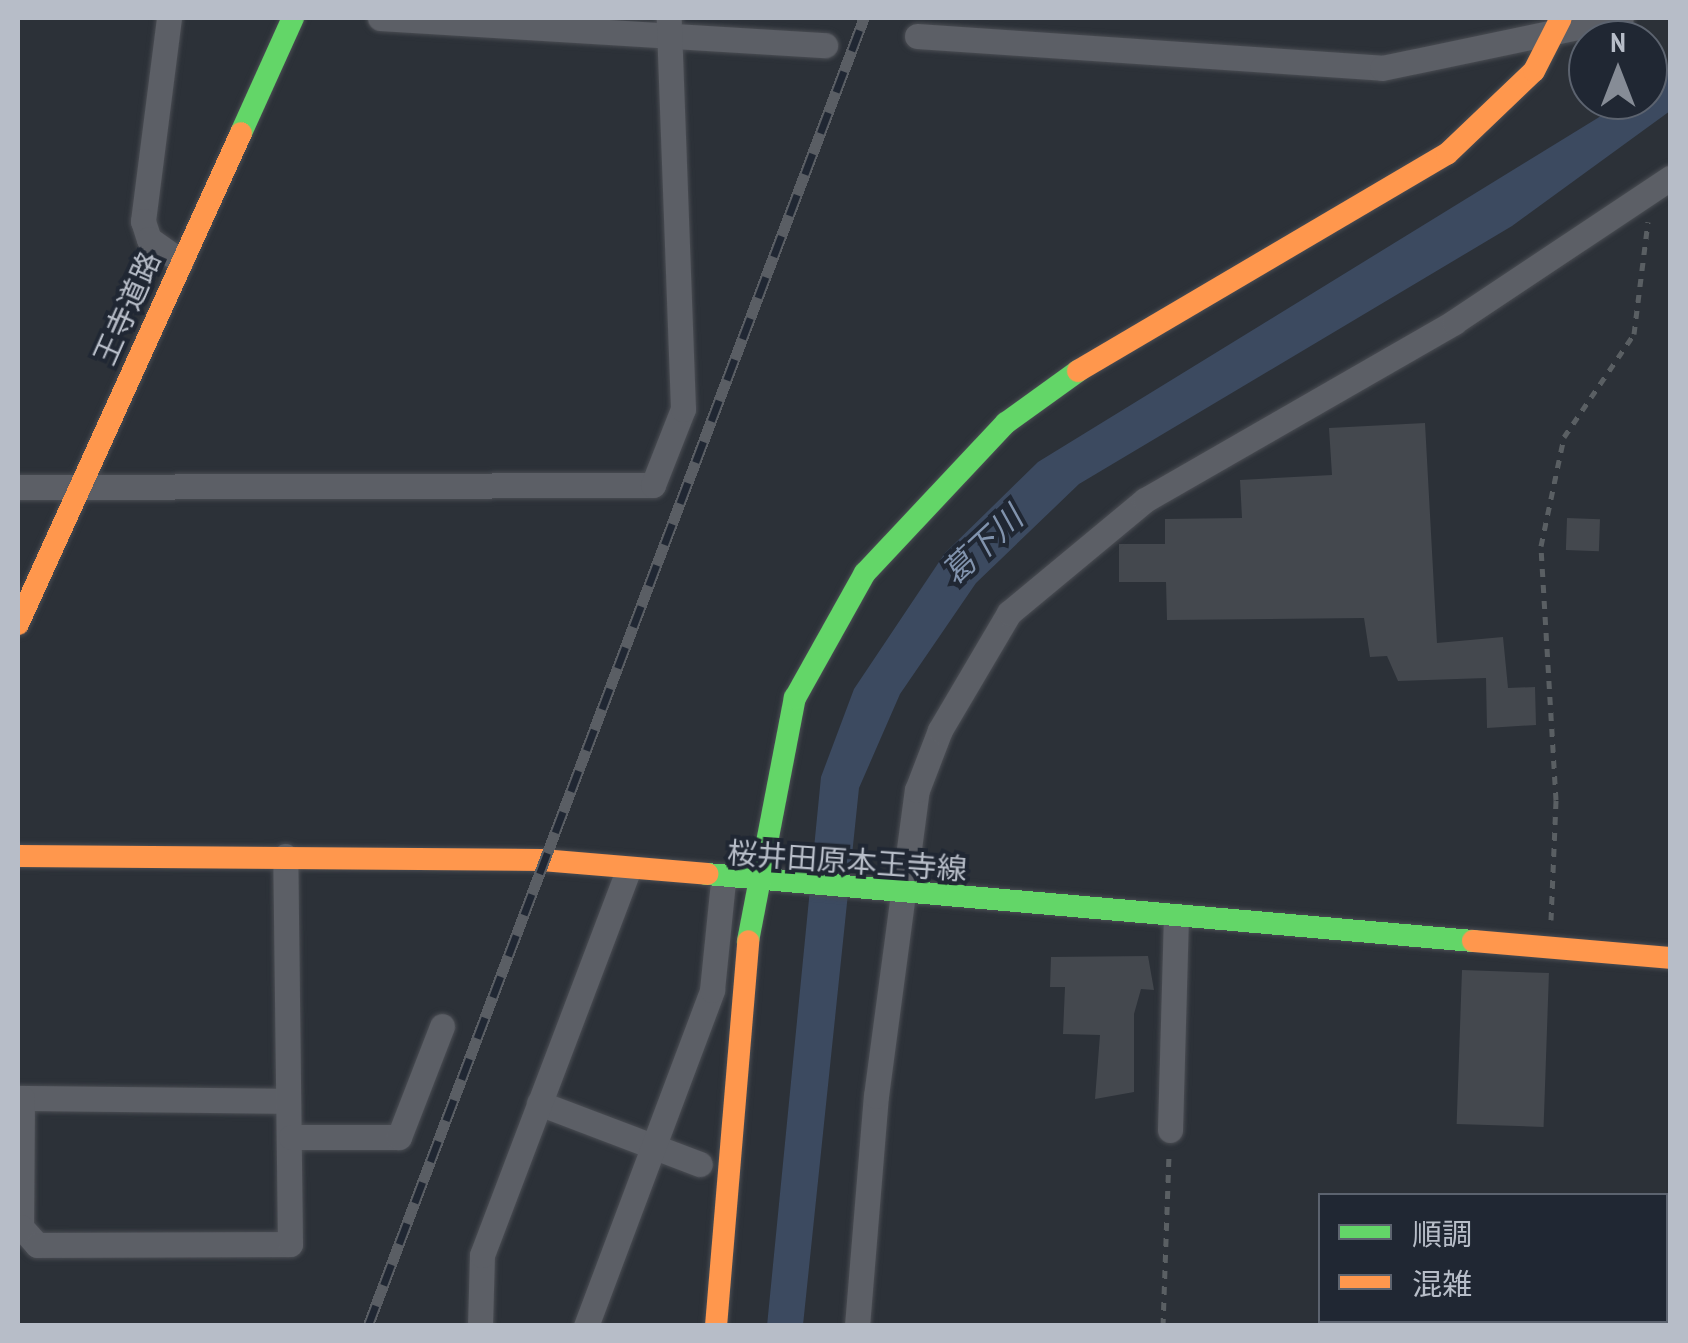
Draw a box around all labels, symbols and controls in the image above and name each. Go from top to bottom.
north arrow [1568,20,1668,120]
text: N [1610,23,1626,60]
street label: 王寺道路 [86,246,168,370]
water label: 葛下川 [934,498,1030,592]
street label: 桜井田原本王寺線 [726,835,968,887]
legend [1318,1193,1668,1323]
text: 順調 [1412,1214,1472,1253]
text: 混雑 [1412,1264,1472,1303]

